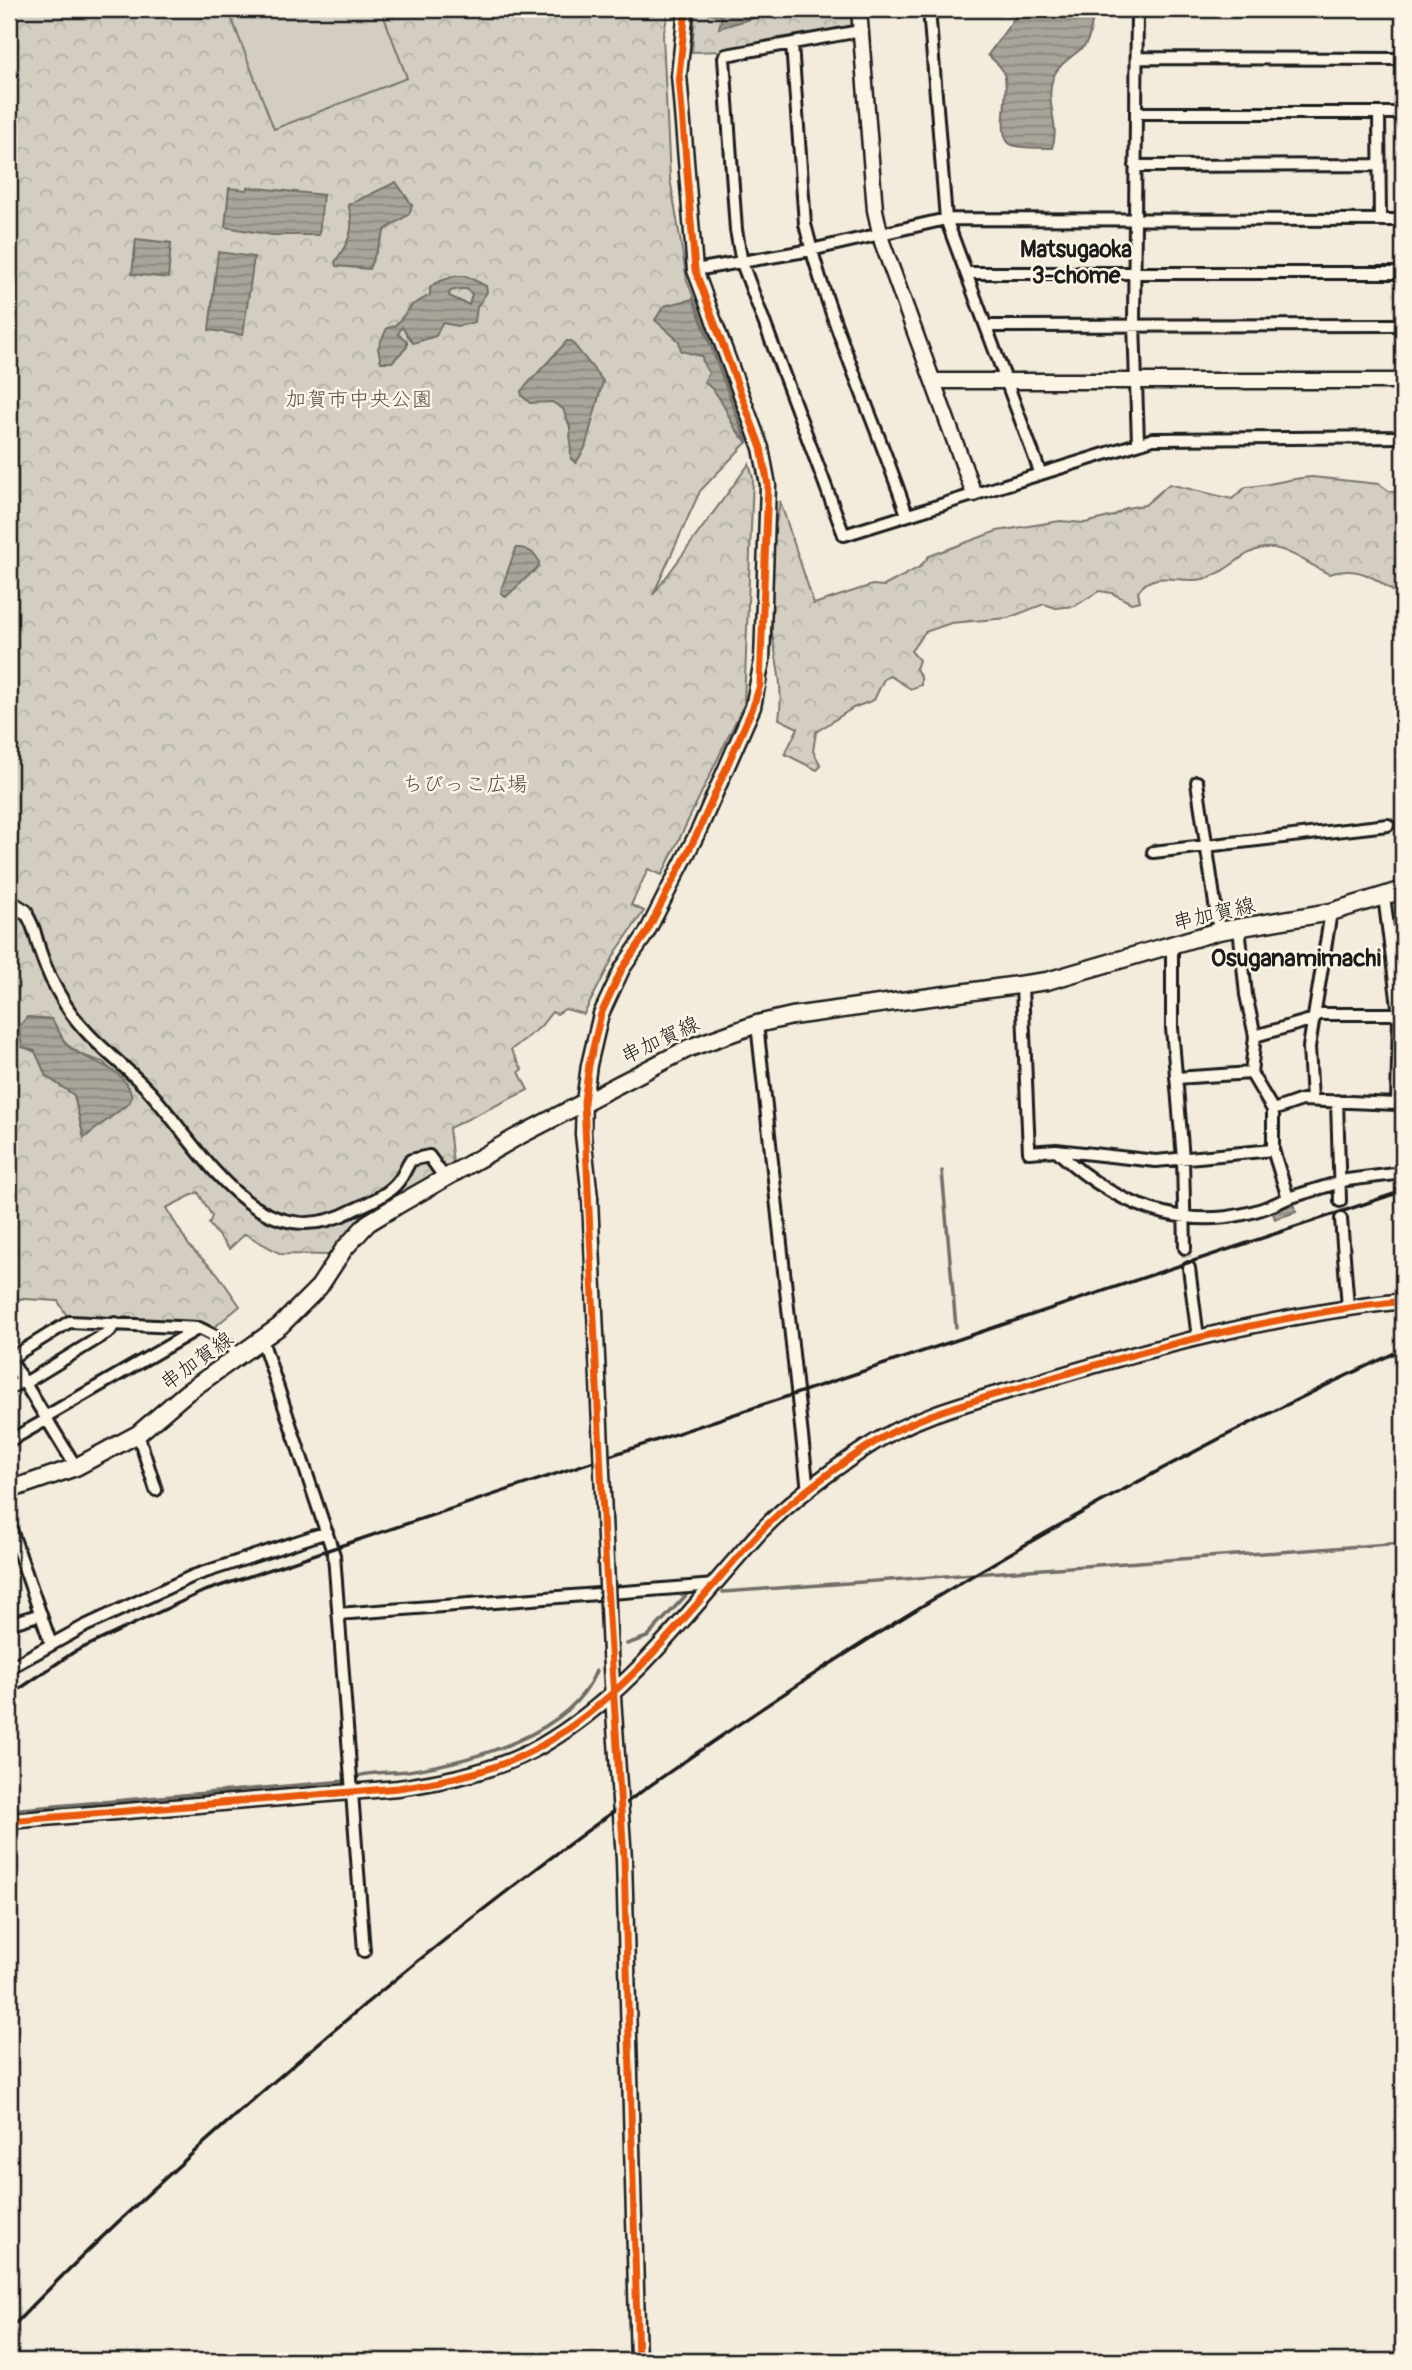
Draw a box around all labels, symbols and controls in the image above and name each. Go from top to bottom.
district label: Matsugaoka 3-chome [1020,235,1132,290]
park label: 加賀市中央公園 [286,386,433,413]
park label: ちびっこ広場 [402,771,528,798]
street label: 串加賀線 [1170,891,1258,937]
district label: Osuganamimachi [1211,944,1381,973]
street label: 串加賀線 [616,1010,704,1070]
street label: 串加賀線 [155,1325,239,1397]

